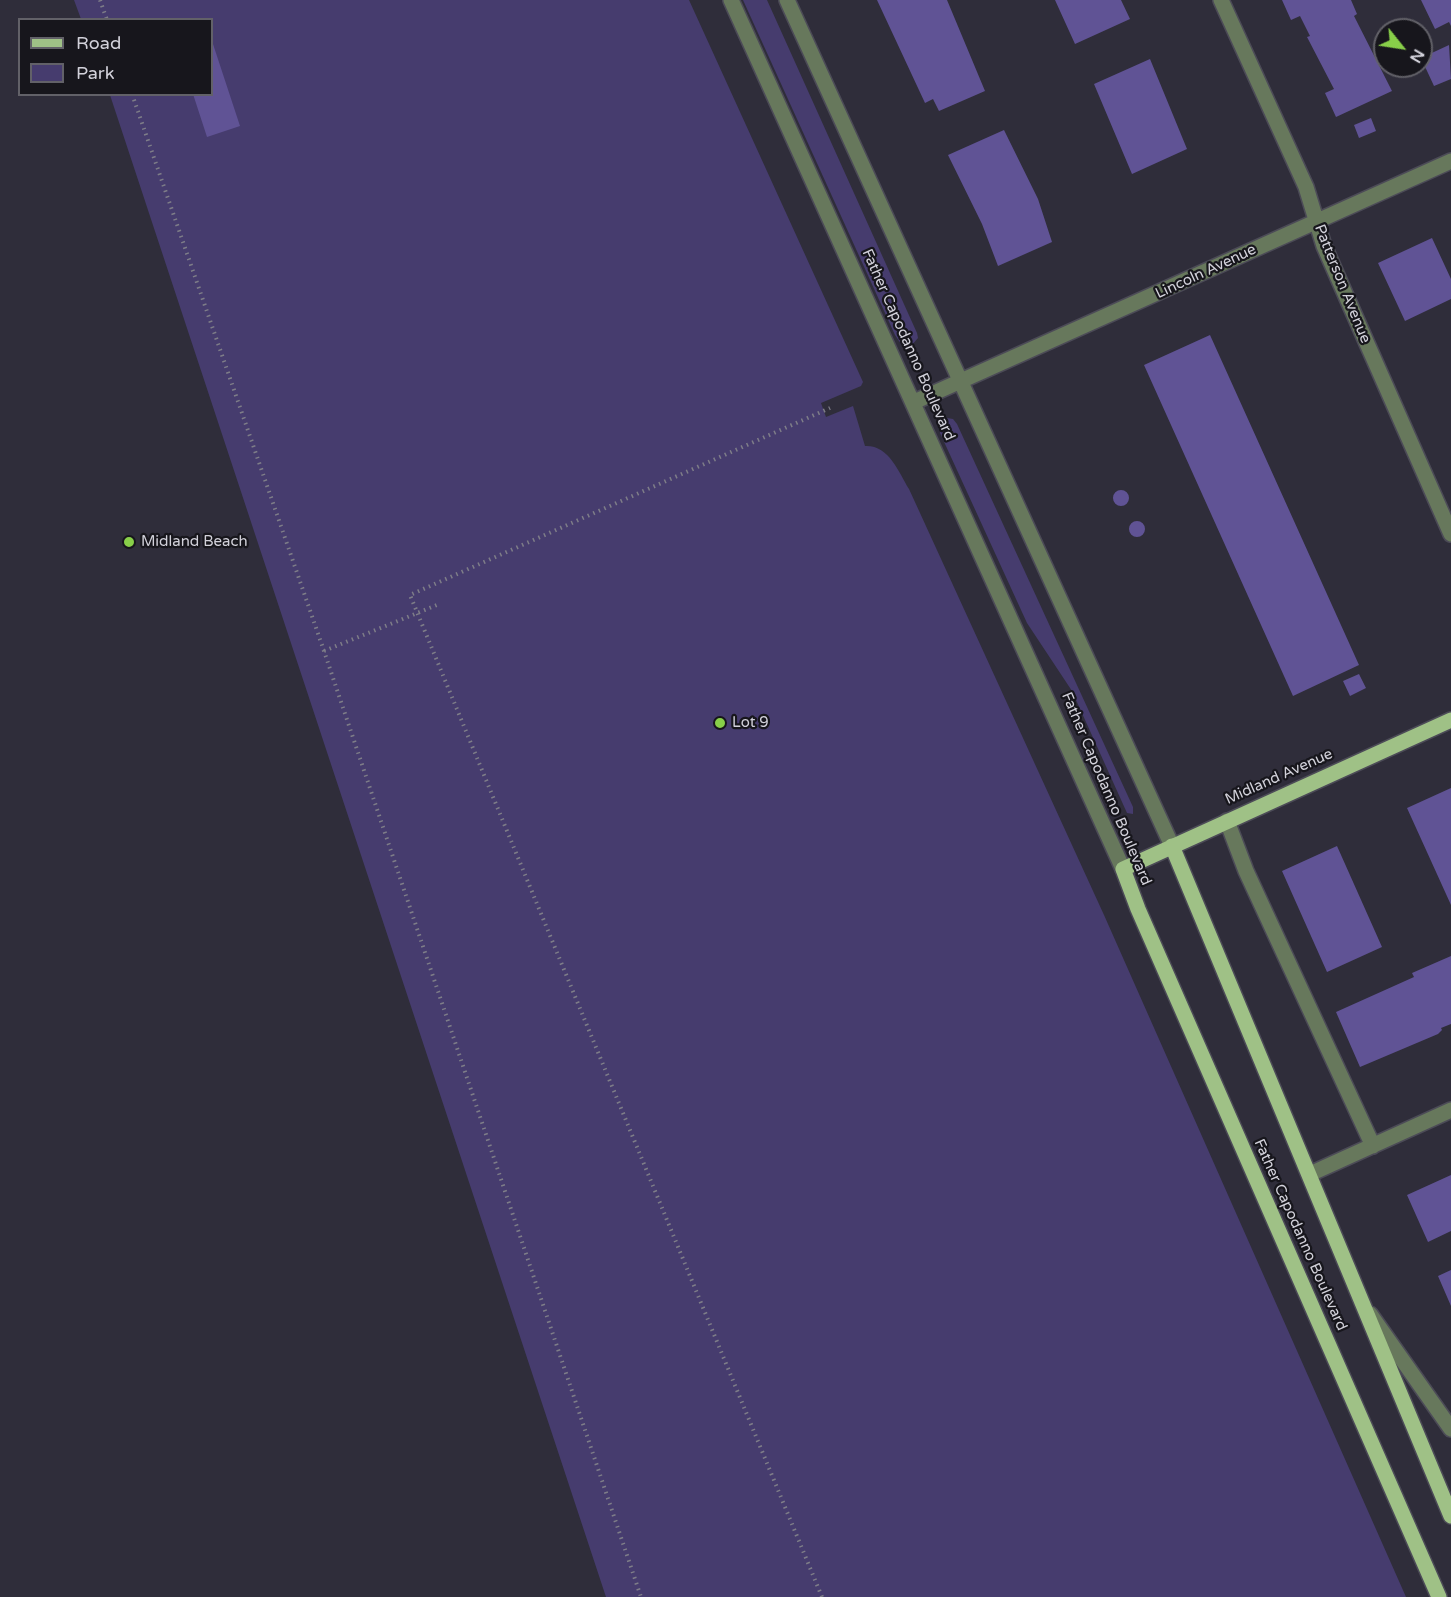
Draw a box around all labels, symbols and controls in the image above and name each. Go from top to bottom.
legend [18,18,213,96]
north arrow [1373,18,1433,78]
text: Road [76,32,121,54]
text: N [1405,45,1429,67]
text: Park [76,62,114,84]
street label: Patterson Avenue [1310,222,1374,346]
street label: Lincoln Avenue [1153,241,1259,303]
street label: Father Capodanno Boulevard [858,246,958,444]
place label: Midland Beach [141,533,248,551]
marker: Midland Beach [122,535,136,549]
street label: Father Capodanno Boulevard [1057,690,1155,888]
place label: Lot 9 [732,714,769,732]
marker: Lot 9 [713,716,727,730]
street label: Midland Avenue [1222,745,1336,809]
street label: Father Capodanno Boulevard [1250,1136,1350,1334]

